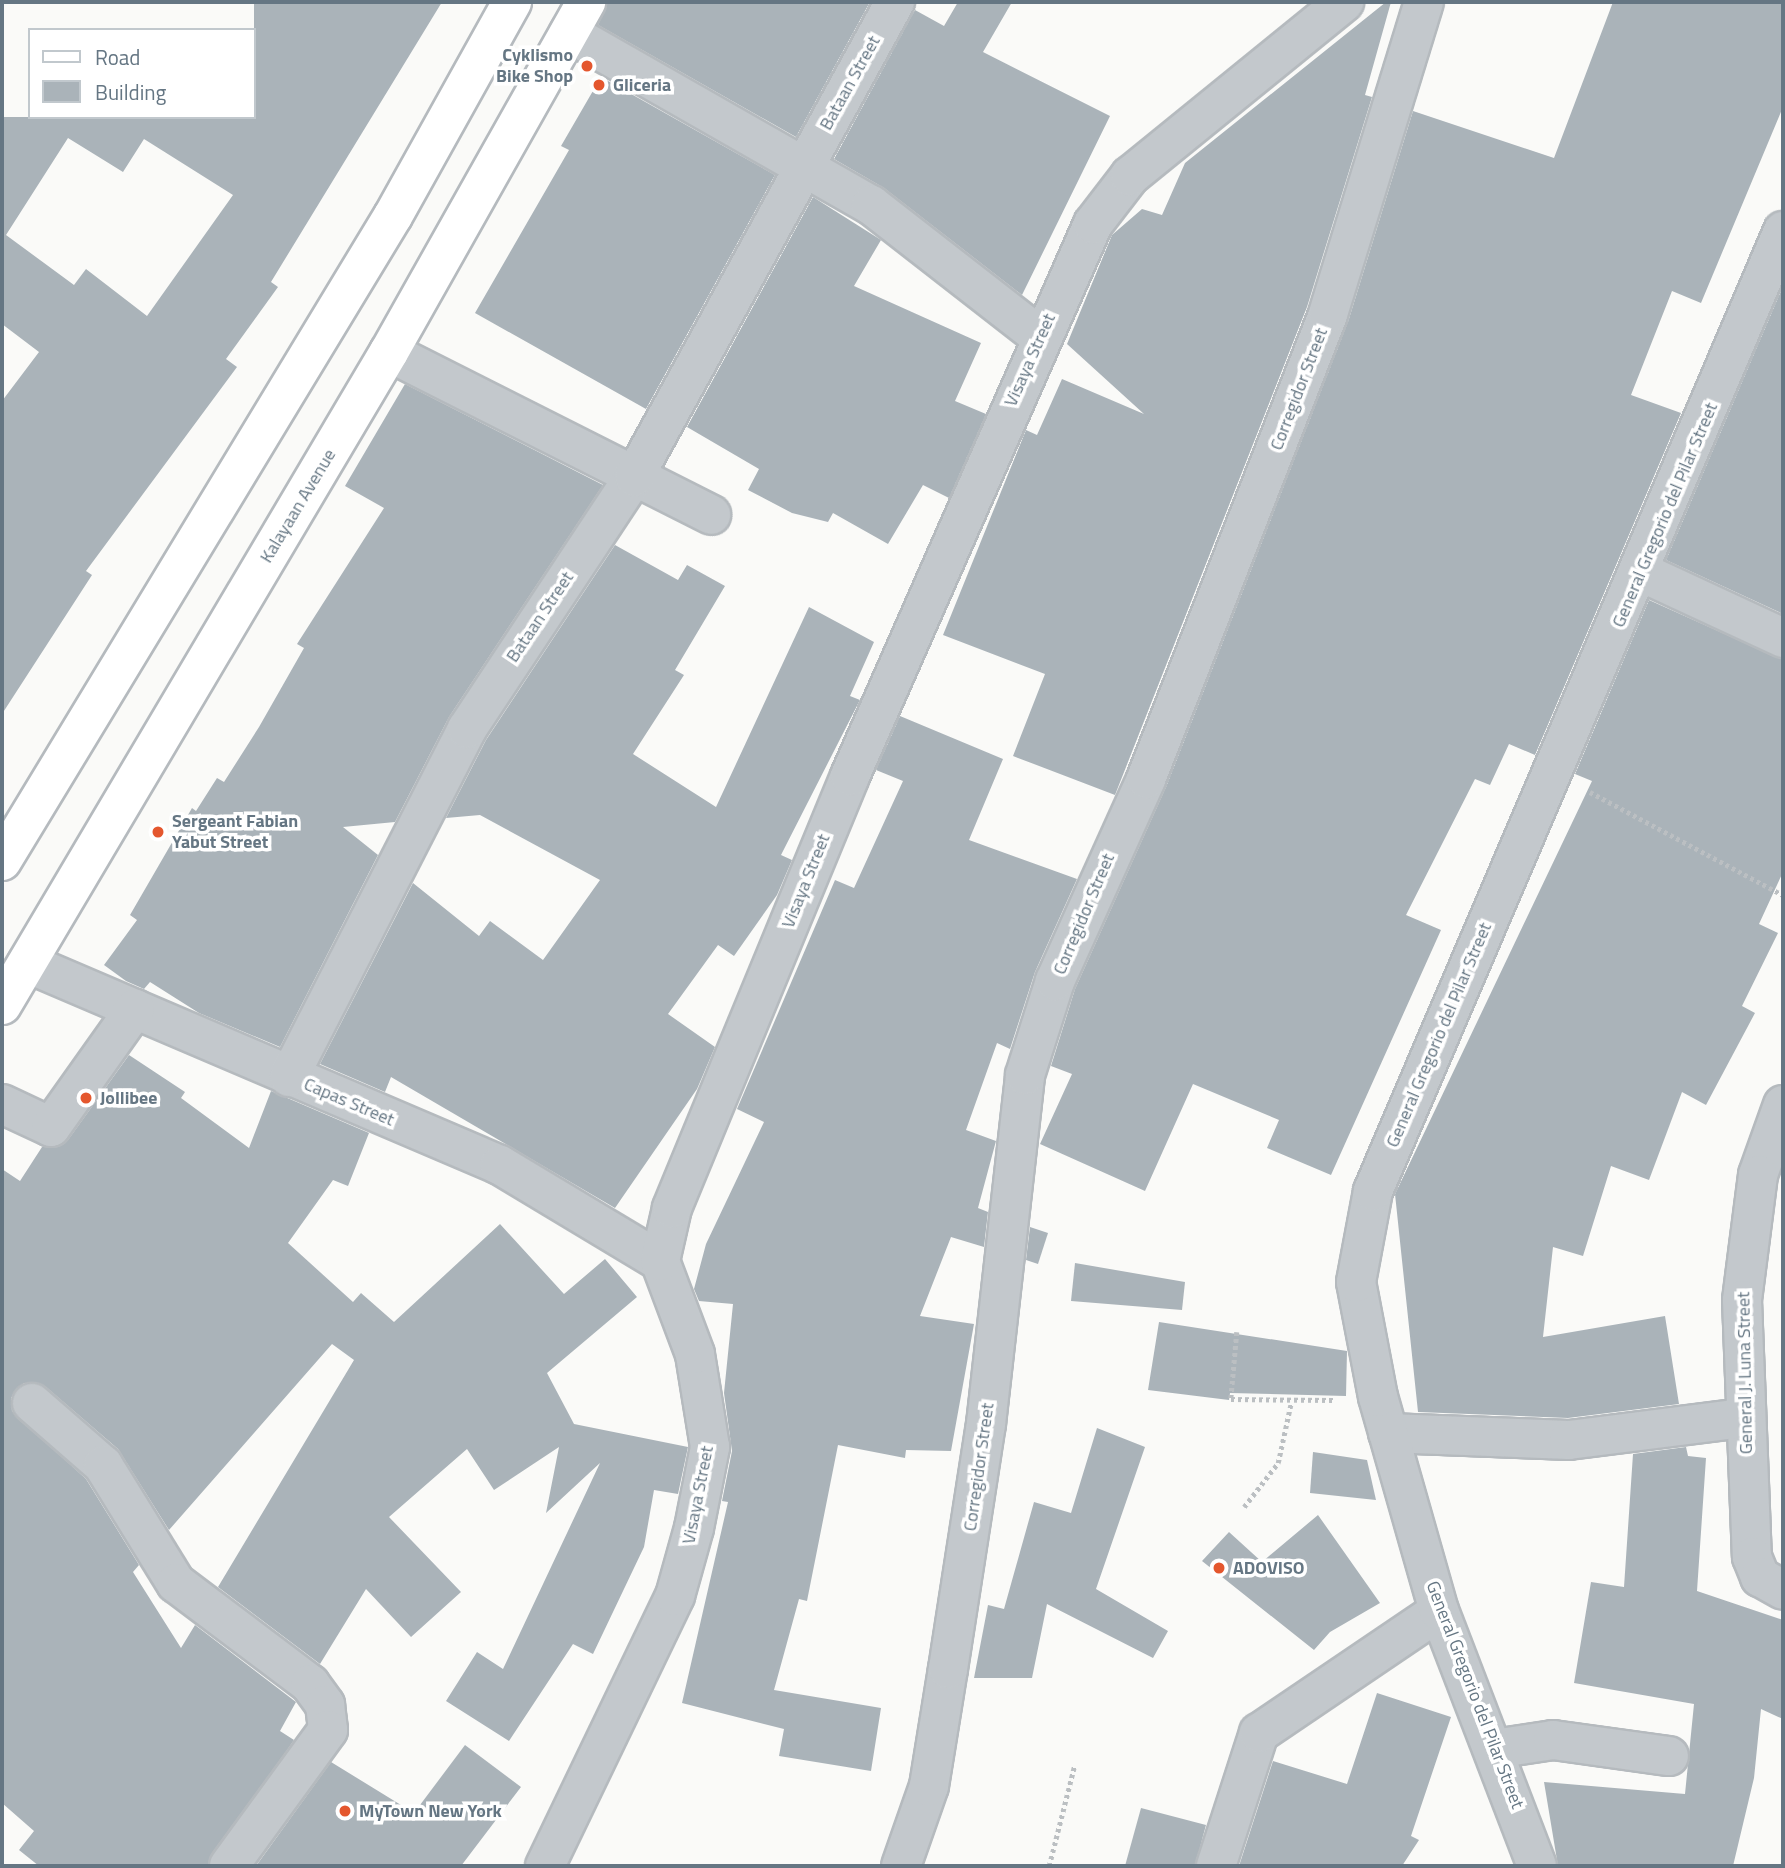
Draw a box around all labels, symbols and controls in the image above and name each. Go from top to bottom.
legend [28,28,256,119]
street label: Bataan Street [815,32,885,134]
text: Road [95,41,140,73]
place label: Cyklismo Bike Shop [496,45,573,88]
marker: Cyklismo Bike Shop [579,58,595,74]
place label: Gliceria [613,74,671,96]
text: Building [95,76,166,108]
marker: Gliceria [591,77,607,93]
street label: Visaya Street [1000,310,1060,410]
street label: Corregidor Street [1266,325,1332,453]
street label: General Gregorio del Pilar Street [1608,399,1722,631]
street label: Kalayaan Avenue [256,445,340,567]
street label: Bataan Street [502,568,578,666]
place label: Sergeant Fabian Yabut Street [172,811,298,854]
marker: Sergeant Fabian Yabut Street [150,824,166,840]
street label: Visaya Street [777,831,835,931]
street label: Corregidor Street [1049,850,1119,978]
street label: General Gregorio del Pilar Street [1382,919,1496,1151]
street label: Capas Street [301,1073,397,1131]
place label: Jollibee [100,1087,157,1109]
marker: Jollibee [78,1090,94,1106]
street label: General J. Luna Street [1733,1292,1757,1454]
street label: Corregidor Street [959,1401,999,1533]
street label: Visaya Street [678,1444,718,1546]
place label: ADOVISO [1233,1557,1304,1579]
marker: ADOVISO [1211,1560,1227,1576]
street label: General Gregorio del Pilar Street [1422,1578,1528,1812]
place label: MyTown New York [359,1800,502,1822]
marker: MyTown New York [337,1803,353,1819]

